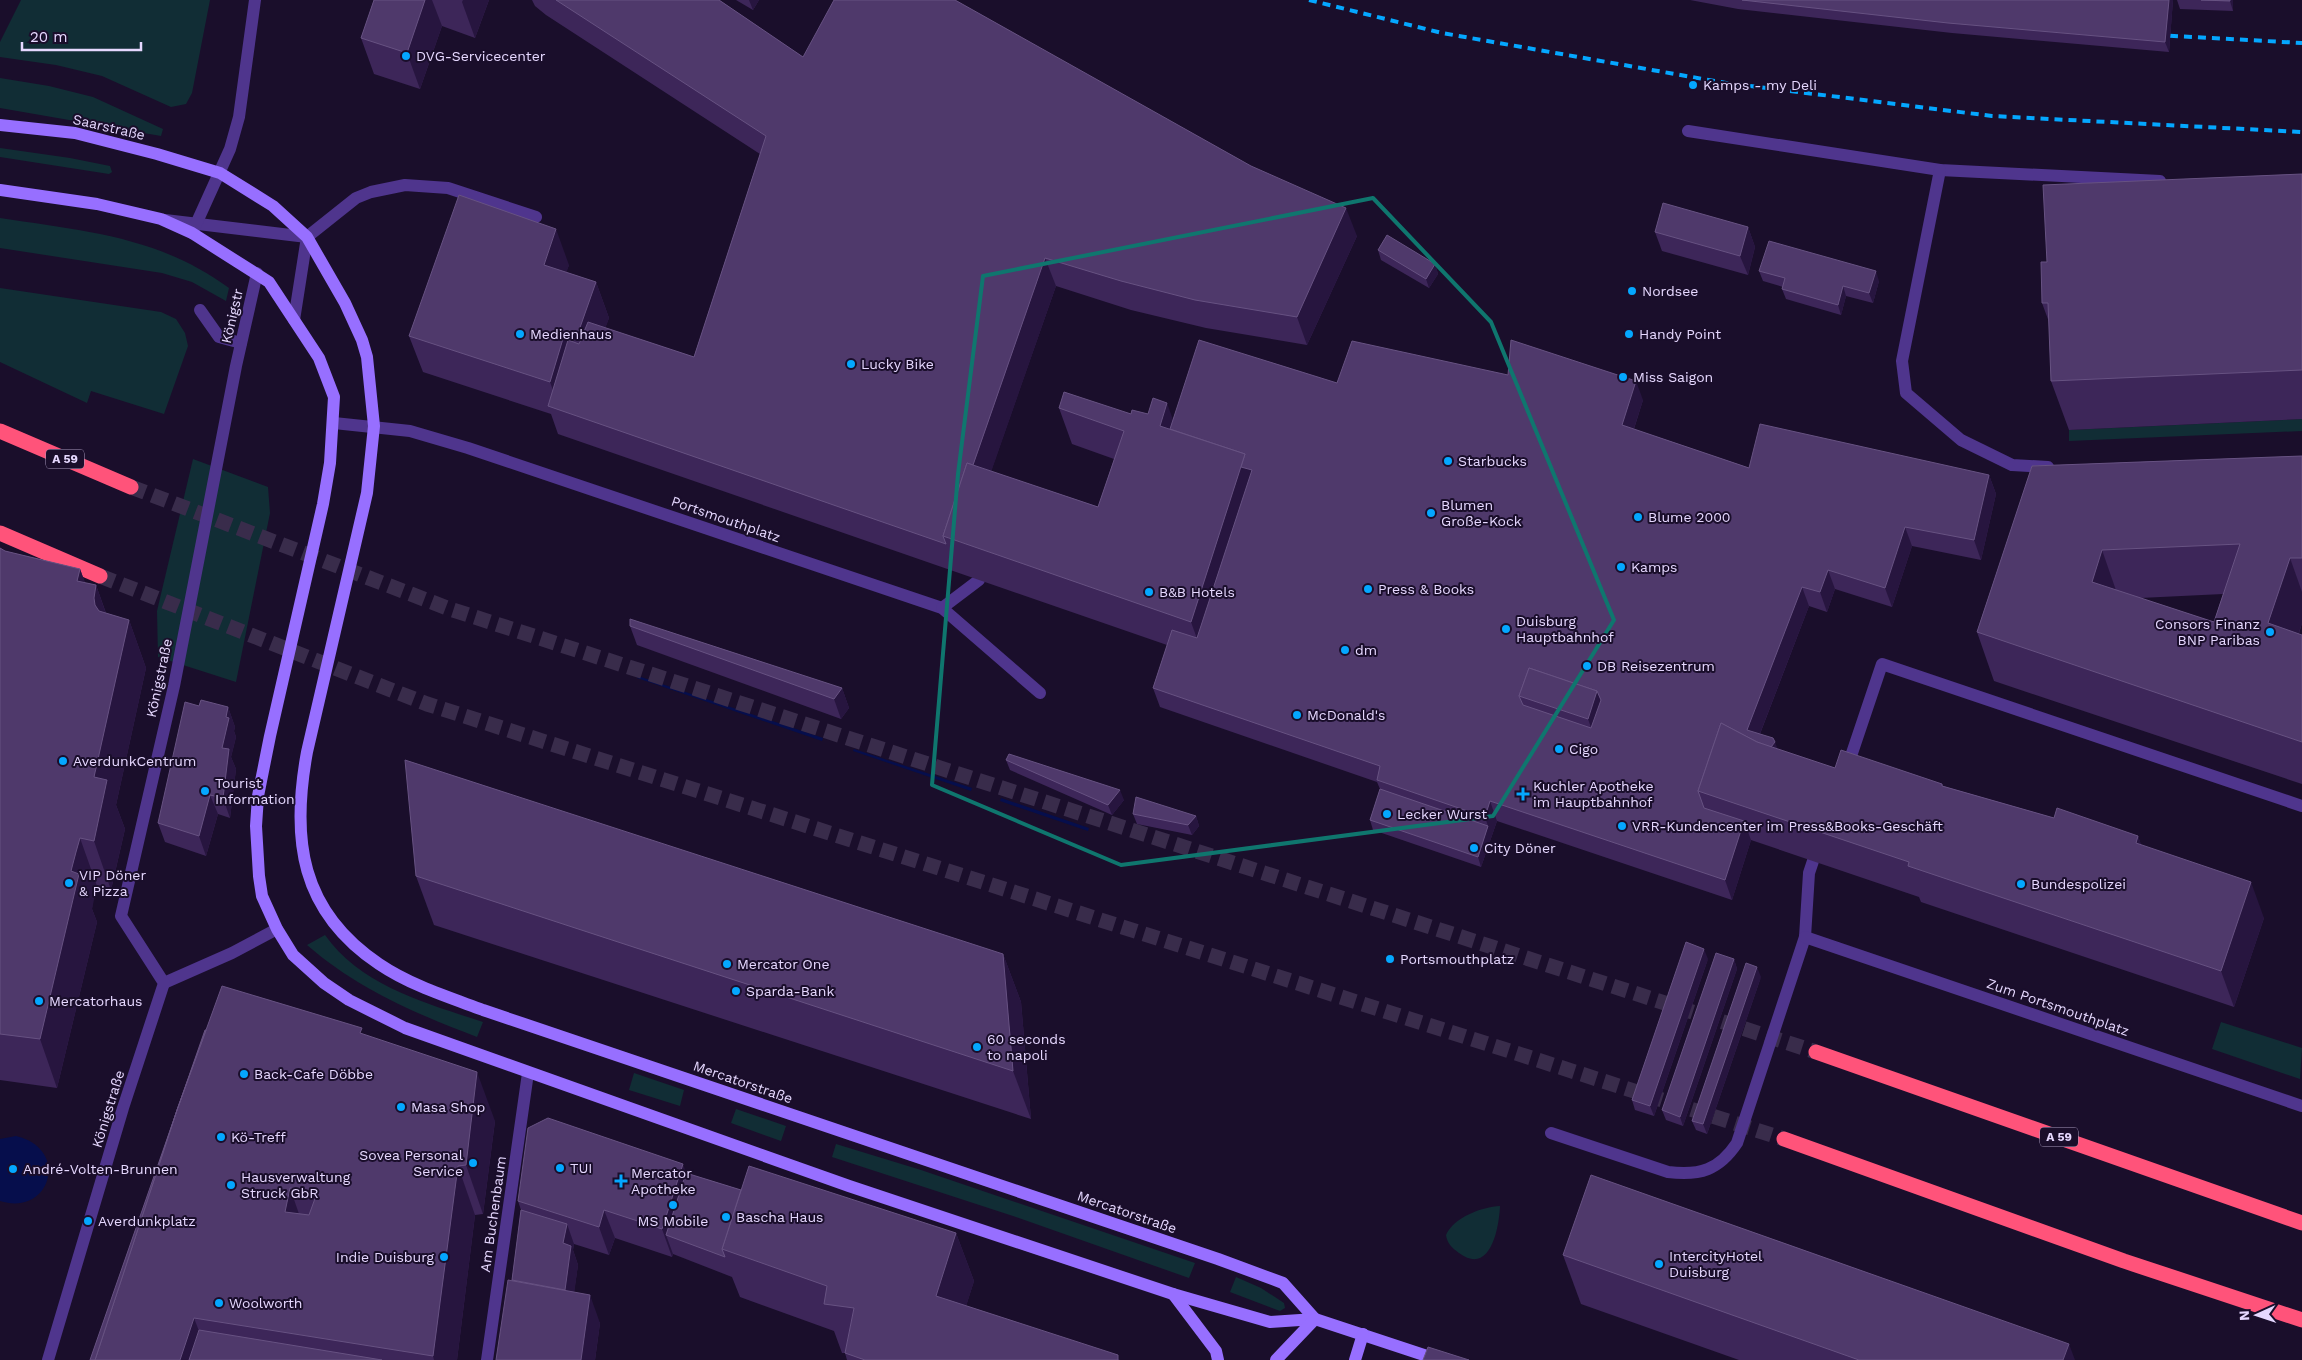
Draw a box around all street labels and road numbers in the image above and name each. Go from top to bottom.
street label: Saarstraße [71,111,147,143]
street label: Königstr [218,287,246,345]
road number: A 59 [46,449,84,468]
street label: Portsmouthplatz [669,493,783,545]
street label: Königstraße [143,637,175,719]
street label: Zum Portsmouthplatz [1985,975,2131,1039]
street label: Mercatorstraße [691,1058,795,1106]
street label: Königstraße [89,1068,127,1150]
road number: A 59 [2040,1128,2078,1146]
street label: Am Buchenbaum [477,1155,509,1273]
street label: Mercatorstraße [1075,1188,1179,1236]

